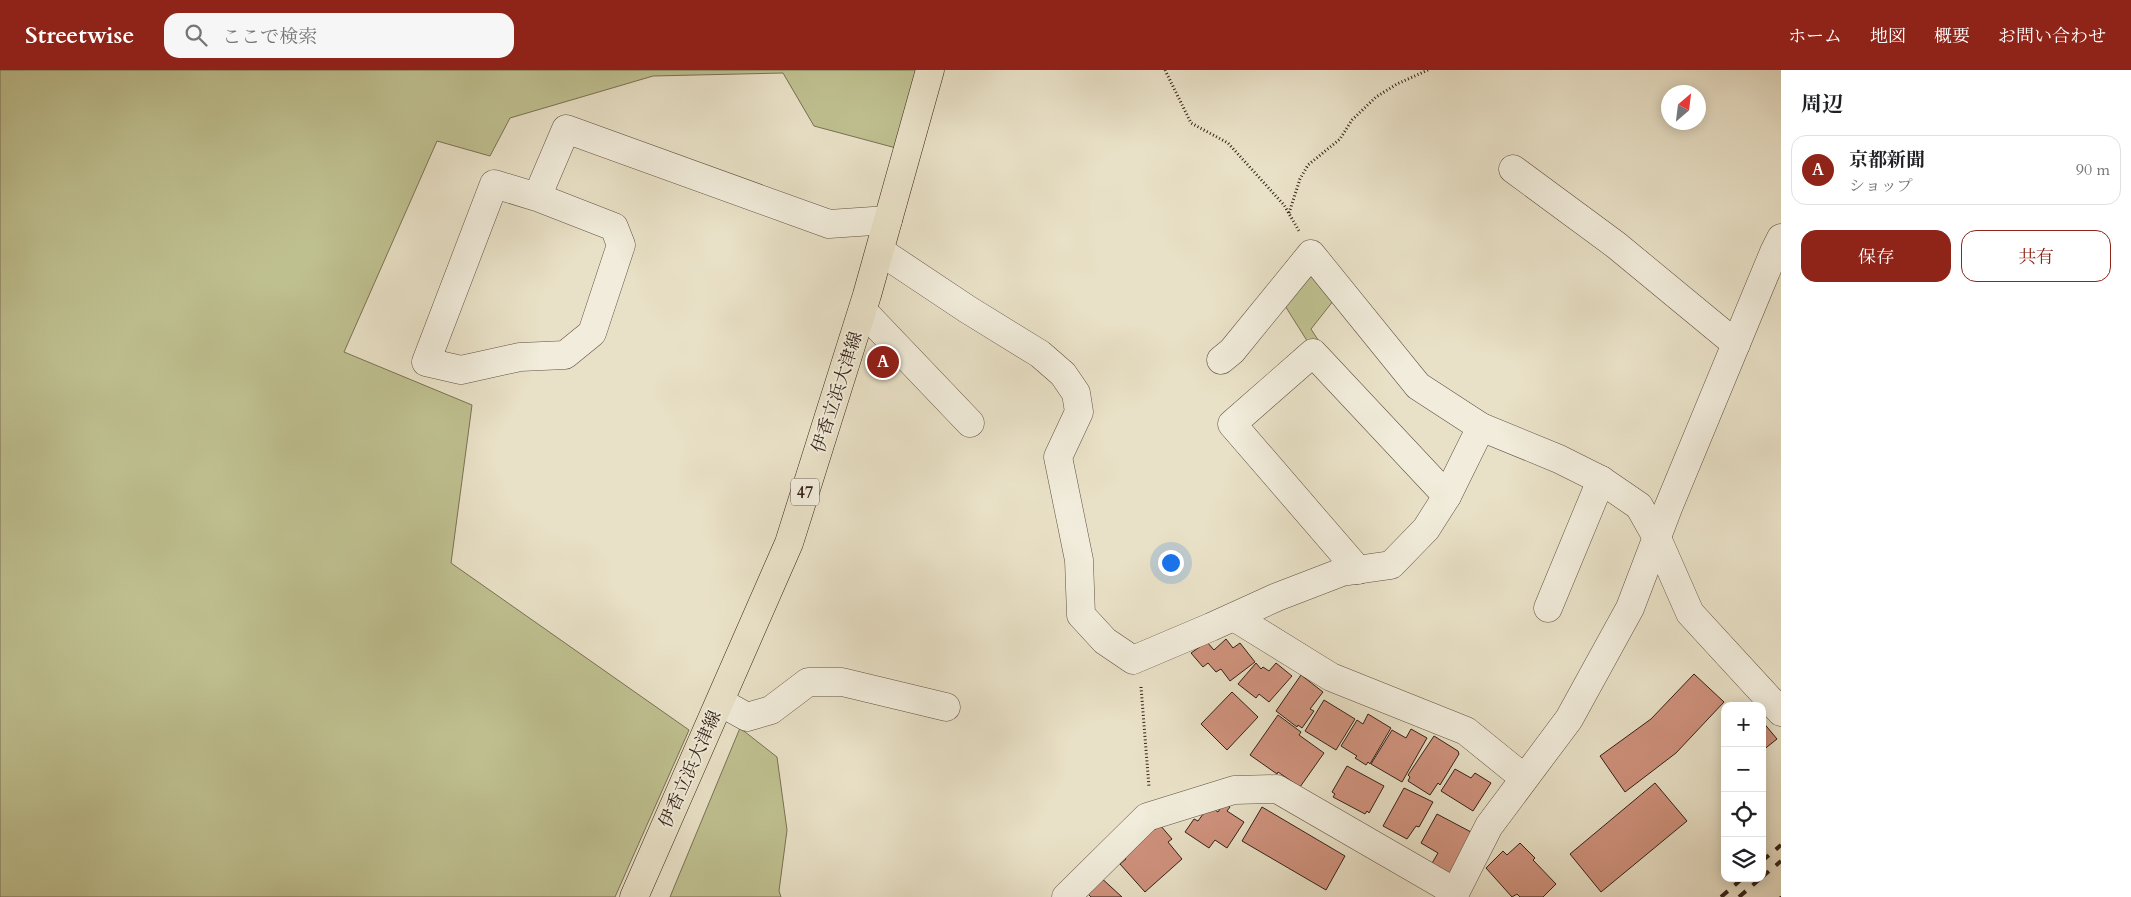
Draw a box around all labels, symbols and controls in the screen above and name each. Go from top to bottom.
search box [164,13,514,58]
text: Streetwise [25,19,134,52]
icon: search [182,21,210,49]
text: ここで検索 [222,24,317,50]
text: ホーム [1788,24,1842,49]
text: 地図 [1870,24,1906,49]
text: 概要 [1934,24,1970,49]
text: お問い合わせ [1998,24,2106,49]
north arrow [1661,85,1706,130]
text: 周辺 [1801,90,1843,119]
text: 京都新聞 [1849,147,1925,173]
text: A [1812,159,1824,181]
text: 90 m [2076,159,2110,181]
text: ショップ [1849,175,1913,197]
button: 保存 [1801,230,1951,282]
button: 共有 [1961,230,2111,282]
street label: 伊香立浜大津線 [806,328,869,456]
pin: A [867,343,899,381]
road number: 47 [791,478,819,506]
your location [1158,550,1184,576]
map controls [1721,702,1766,882]
button: + [1721,702,1766,747]
street label: 伊香立浜大津線 [653,707,728,832]
button: − [1721,747,1766,792]
button: locate [1721,792,1766,837]
button: layers [1721,837,1766,882]

